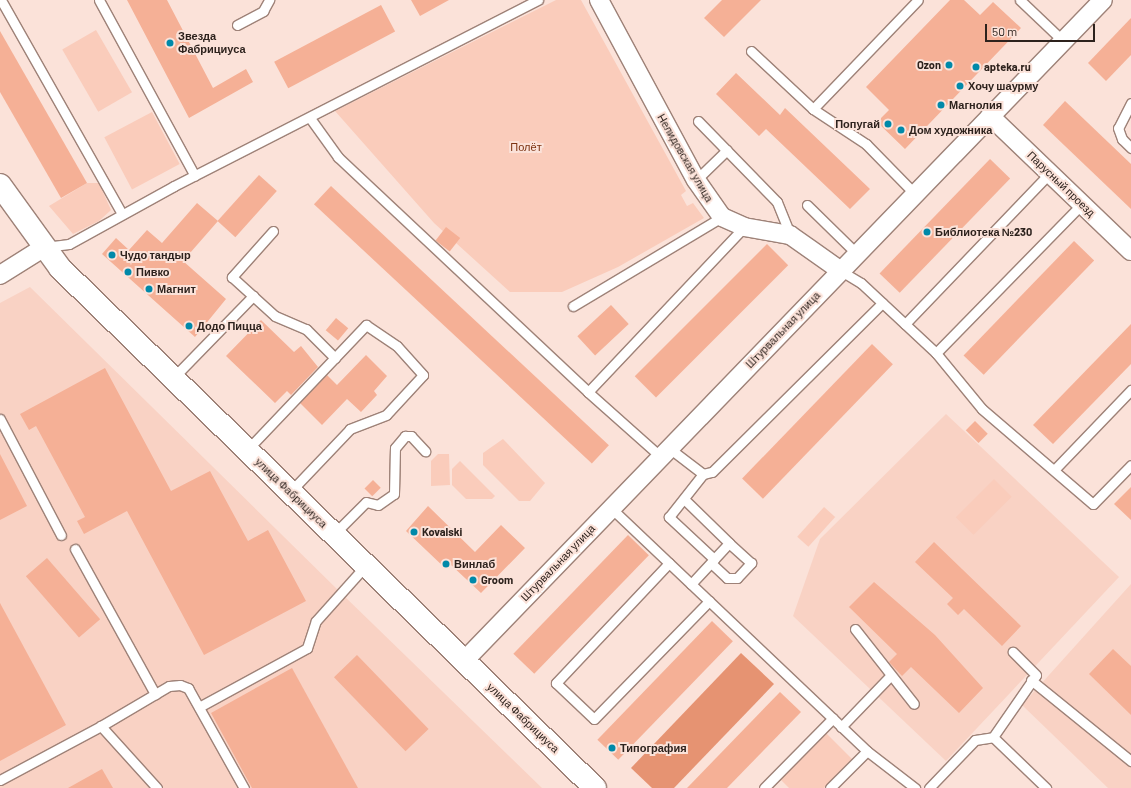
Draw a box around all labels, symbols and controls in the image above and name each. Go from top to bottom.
scale bar [987,16,1097,42]
text: 50 m [992,24,1017,38]
place label: Звезда Фабрициуса [178,30,246,56]
marker: Звезда Фабрициуса [165,38,175,48]
place label: Ozon [917,58,941,72]
marker: Ozon [944,60,954,70]
place label: apteka.ru [984,60,1031,74]
marker: apteka.ru [971,62,981,72]
place label: Хочу шаурму [968,79,1038,93]
marker: Хочу шаурму [955,81,965,91]
place label: Магнолия [949,98,1002,112]
marker: Магнолия [936,100,946,110]
street label: Нелидовская улица [654,112,716,204]
place label: Попугай [835,117,880,131]
marker: Попугай [883,119,893,129]
place label: Дом художника [909,123,992,137]
marker: Дом художника [896,125,906,135]
park label: Полёт [510,140,542,154]
street label: Парусный проезд [1025,149,1097,219]
place label: Библиотека №230 [935,225,1032,239]
marker: Библиотека №230 [922,227,932,237]
place label: Чудо тандыр [120,248,191,262]
marker: Чудо тандыр [107,250,117,260]
place label: Пивко [136,265,170,279]
marker: Пивко [123,267,133,277]
place label: Магнит [157,282,196,296]
marker: Магнит [144,284,154,294]
street label: Штурвальная улица [743,289,823,371]
place label: Додо Пицца [197,319,262,333]
marker: Додо Пицца [184,321,194,331]
street label: улица Фабрициуса [252,455,330,531]
street label: Штурвальная улица [518,522,598,604]
place label: Kovalski [422,525,462,539]
marker: Kovalski [409,527,419,537]
place label: Винлаб [454,557,495,571]
marker: Винлаб [441,559,451,569]
place label: Groom [481,573,513,587]
marker: Groom [468,575,478,585]
street label: улица Фабрициуса [484,680,562,756]
place label: Типография [620,741,687,755]
marker: Типография [607,743,617,753]

